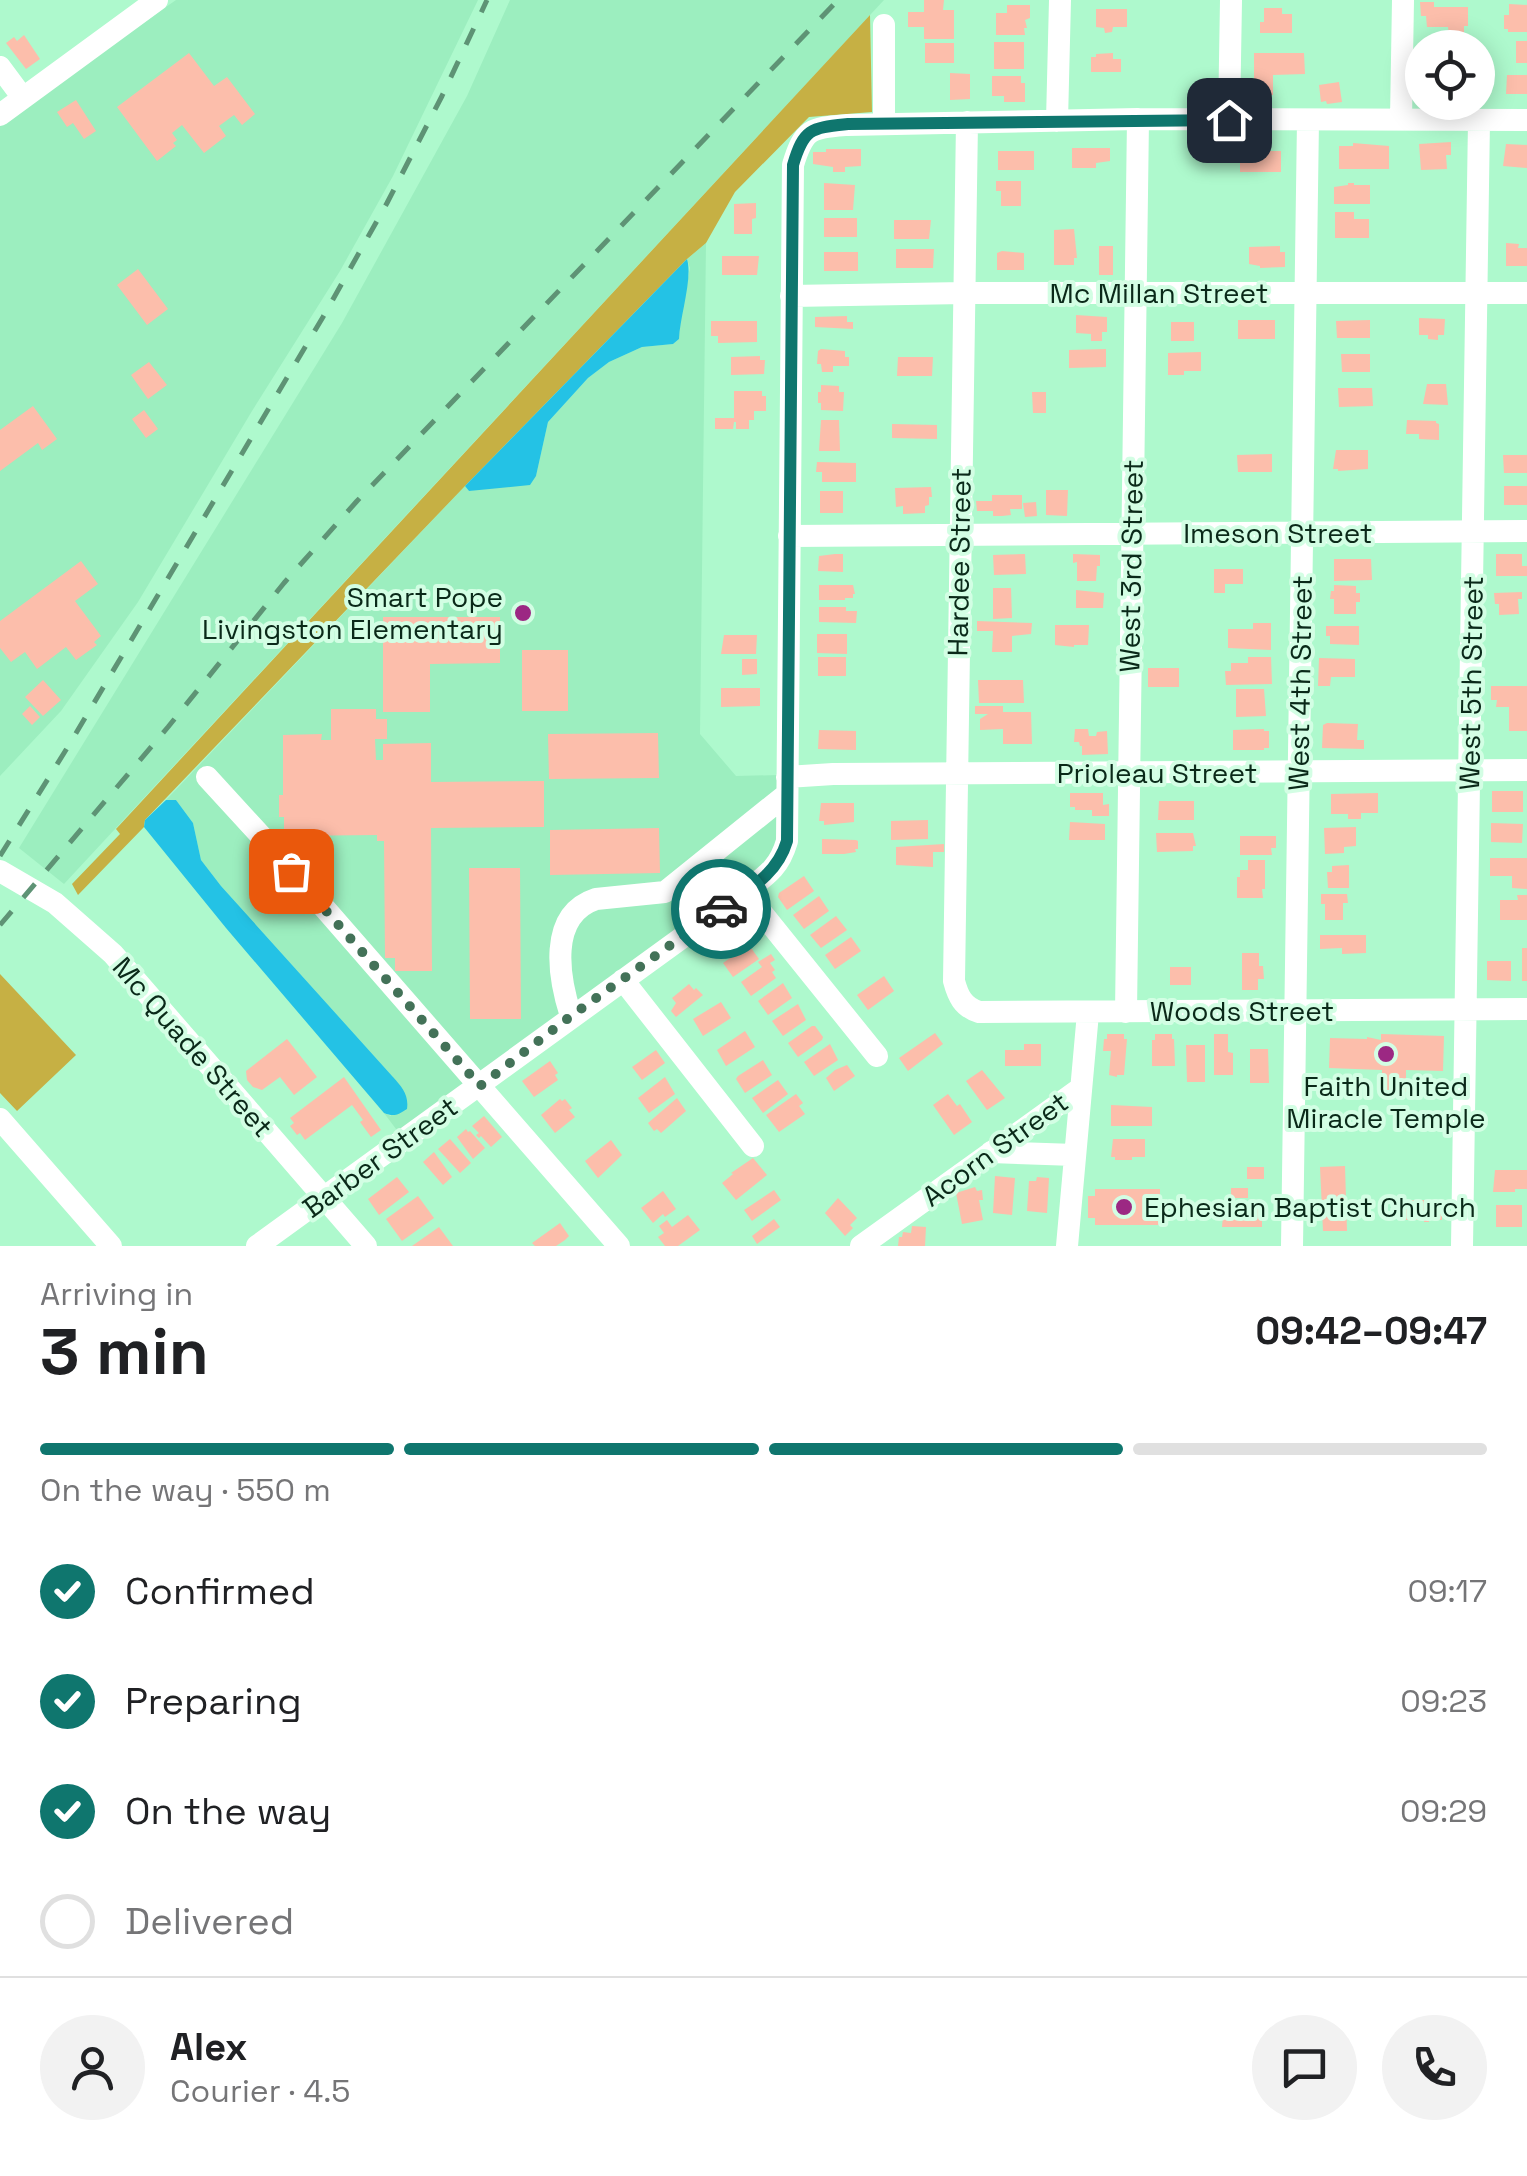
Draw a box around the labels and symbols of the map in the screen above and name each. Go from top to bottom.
pin [1187,78,1272,163]
street label: Mc Millan Street [1050,275,1268,311]
street label: West 3rd Street [1111,459,1151,673]
street label: Hardee Street [939,467,979,657]
street label: Imeson Street [1183,515,1373,551]
street label: West 4th Street [1280,575,1320,791]
street label: West 5th Street [1451,575,1491,791]
place label: Smart Pope Livingston Elementary [202,579,503,647]
marker: Smart Pope Livingston Elementary [512,602,534,624]
street label: Prioleau Street [1057,755,1257,791]
pin [249,829,334,914]
courier [671,859,771,959]
street label: Mc Quade Street [105,949,281,1145]
street label: Woods Street [1150,993,1334,1029]
marker: Faith United Miracle Temple [1375,1043,1397,1065]
place label: Faith United Miracle Temple [1286,1068,1486,1136]
street label: Acorn Street [915,1084,1075,1214]
street label: Barber Street [295,1089,465,1225]
place label: Ephesian Baptist Church [1144,1189,1476,1225]
marker: Ephesian Baptist Church [1113,1196,1135,1218]

